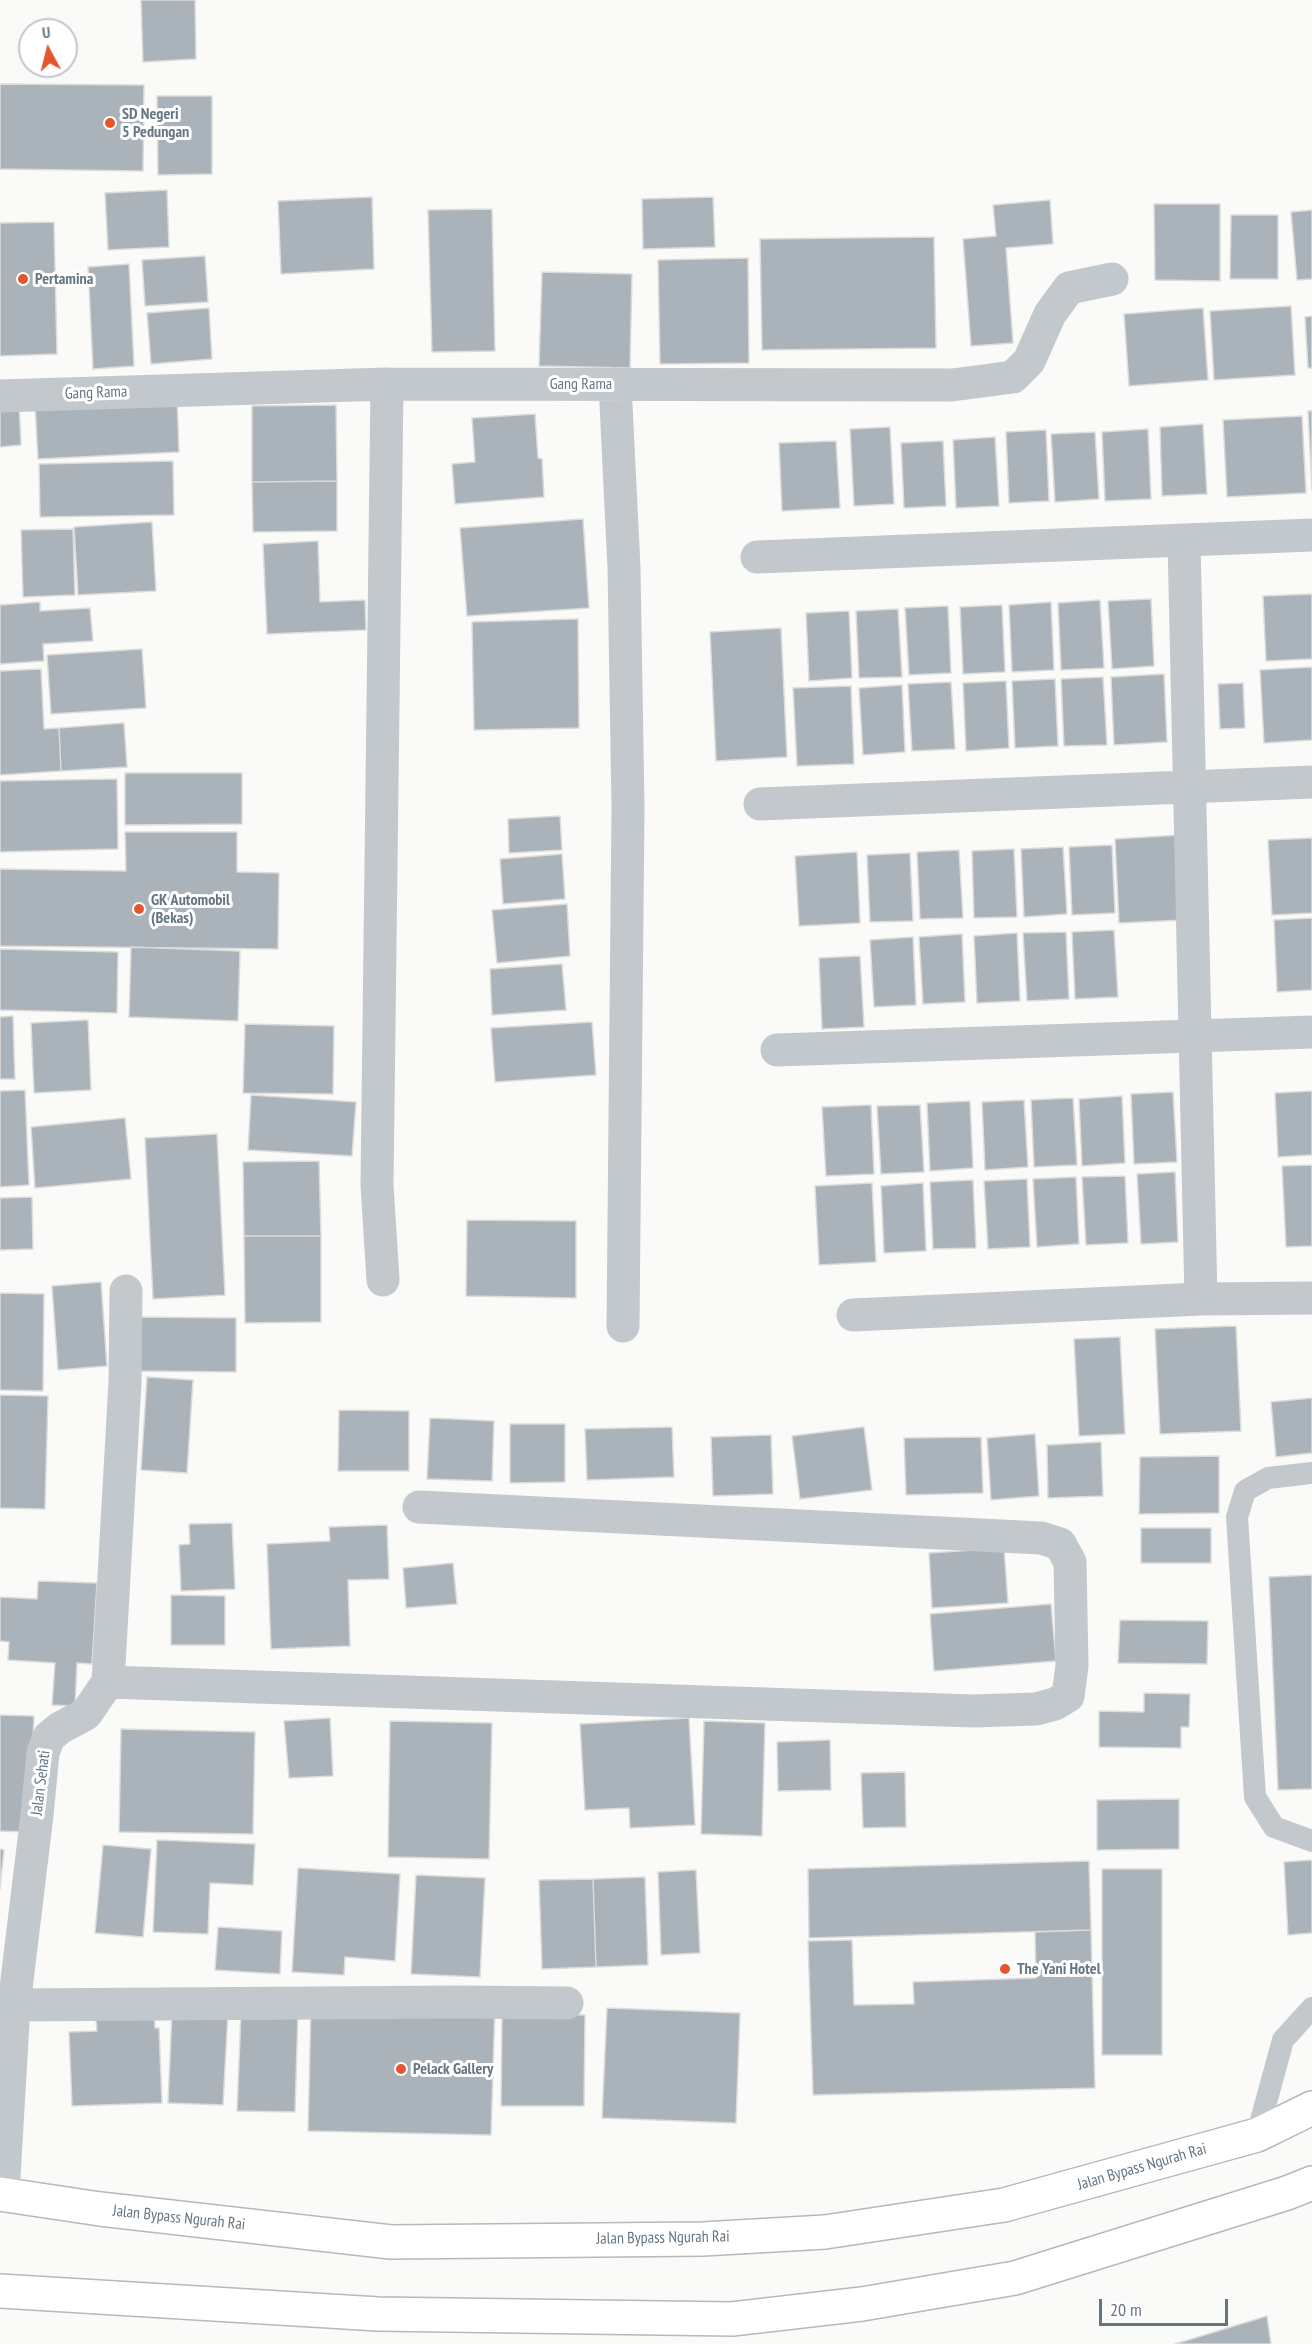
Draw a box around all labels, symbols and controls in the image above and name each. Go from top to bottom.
north arrow [18,18,78,78]
text: U [41,22,51,43]
place label: SD Negeri 5 Pedungan [122,104,189,142]
marker: SD Negeri 5 Pedungan [103,116,117,130]
place label: Pertamina [35,269,93,289]
marker: Pertamina [16,272,30,286]
street label: Gang Rama [550,374,612,394]
street label: Gang Rama [64,382,128,404]
place label: GK Automobil (Bekas) [151,890,230,928]
marker: GK Automobil (Bekas) [132,902,146,916]
street label: Jalan Sehati [27,1749,55,1817]
place label: The Yani Hotel [1017,1959,1101,1979]
marker: The Yani Hotel [998,1962,1012,1976]
place label: Pelack Gallery [413,2059,493,2079]
marker: Pelack Gallery [394,2062,408,2076]
street label: Jalan Bypass Ngurah Rai [1075,2139,1209,2195]
street label: Jalan Bypass Ngurah Rai [112,2201,246,2235]
street label: Jalan Bypass Ngurah Rai [596,2227,730,2249]
scale bar [1102,2287,1231,2325]
text: 20 m [1110,2298,1142,2321]

